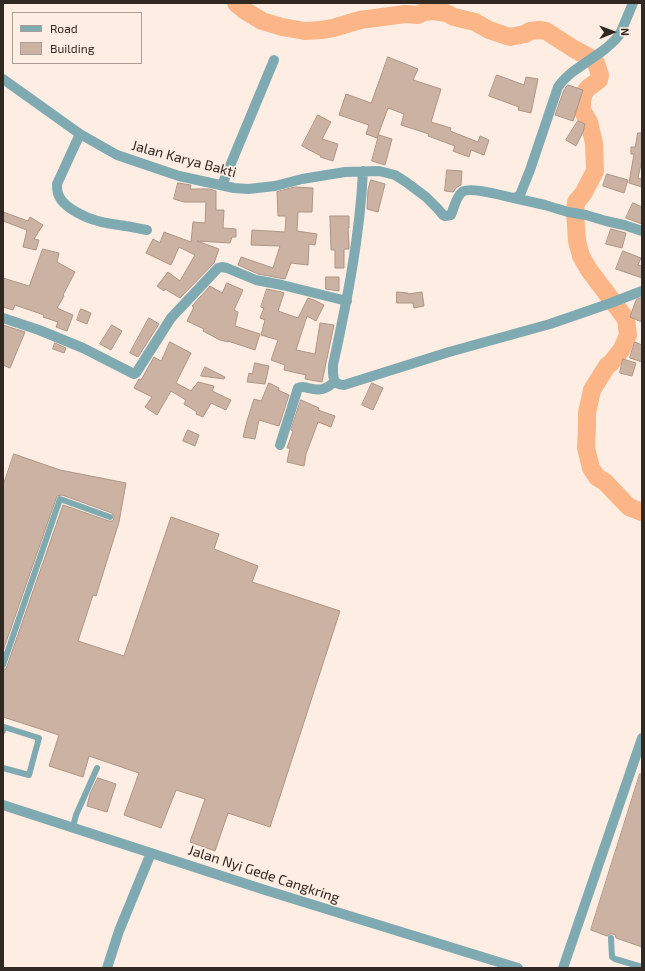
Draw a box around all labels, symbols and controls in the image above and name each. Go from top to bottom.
legend [12,12,142,64]
north arrow [593,12,633,52]
text: Road [50,21,78,35]
text: N [619,28,632,36]
text: Building [50,41,94,55]
street label: Jalan Karya Bakti [130,137,238,181]
street label: Jalan Nyi Gede Cangkring [186,842,342,906]

